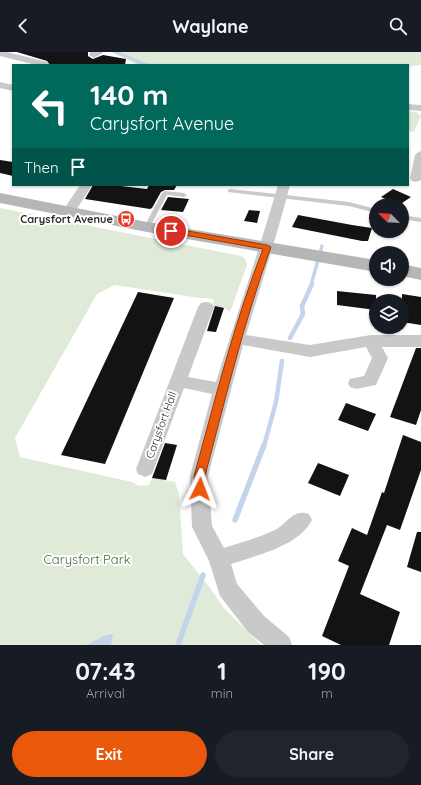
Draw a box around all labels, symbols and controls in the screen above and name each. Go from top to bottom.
icon: back [12,15,34,37]
text: Waylane [172,15,249,38]
icon: search [387,15,409,37]
text: 140 m [90,77,168,112]
icon: left [24,80,76,132]
text: Carysfort Avenue [90,112,234,135]
icon: arrive [67,156,89,178]
text: Then [24,158,59,177]
north arrow [369,198,409,238]
map controls [369,198,409,334]
bus stop icon: Carysfort Avenue [116,209,136,229]
place label: Carysfort Avenue [20,212,114,226]
pin [154,214,188,248]
icon: arrive [160,220,182,242]
button: sound [369,246,409,286]
button: layers [369,294,409,334]
street label: Carysfort Hall [142,390,180,460]
position arrow [179,468,221,510]
park label: Carysfort Park [43,551,131,567]
text: 07:43 [75,656,136,686]
text: 1 [217,656,227,686]
text: 190 [308,656,346,686]
text: Arrival [86,685,125,701]
text: min [211,685,233,701]
text: m [321,685,333,701]
button: Exit [12,731,207,777]
button: Share [215,731,409,777]

